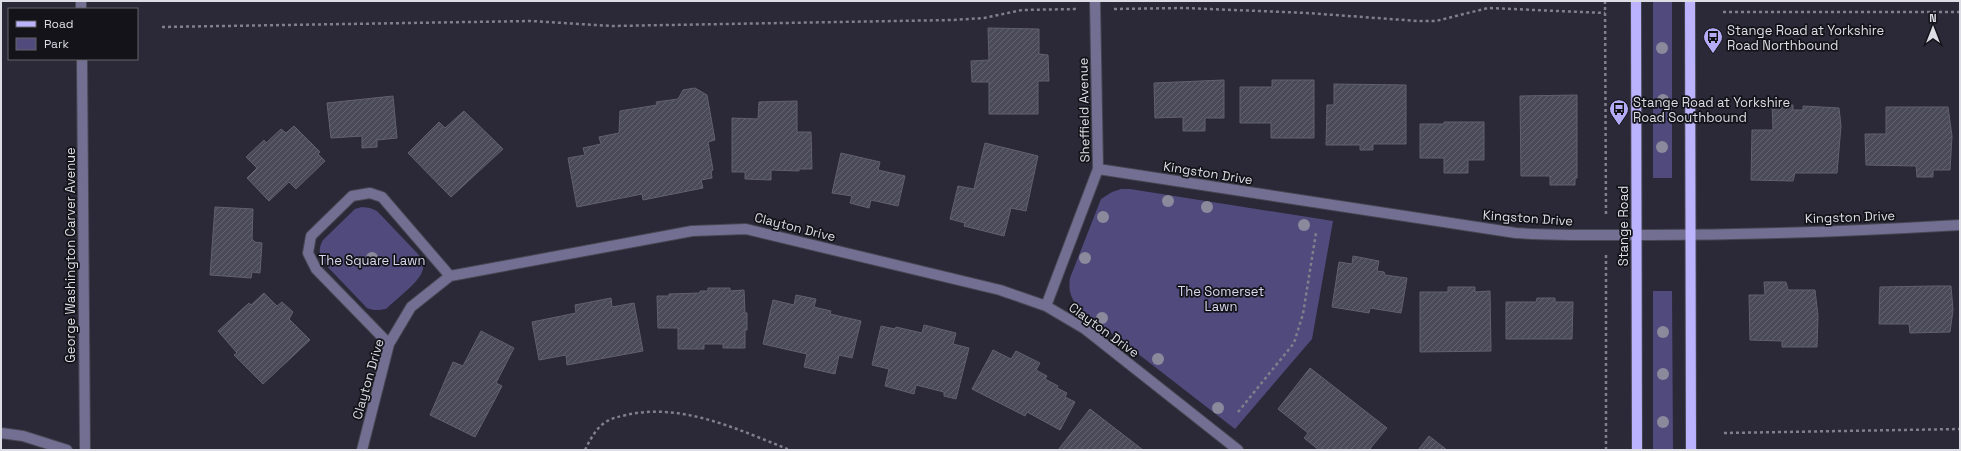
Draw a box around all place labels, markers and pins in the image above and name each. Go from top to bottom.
place label: Stange Road at Yorkshire Road Northbound [1727,22,1884,54]
bus stop icon: Stange Road at Yorkshire Road Northbound [1702,26,1724,54]
place label: Stange Road at Yorkshire Road Southbound [1633,94,1790,126]
bus stop icon: Stange Road at Yorkshire Road Southbound [1608,98,1630,126]

